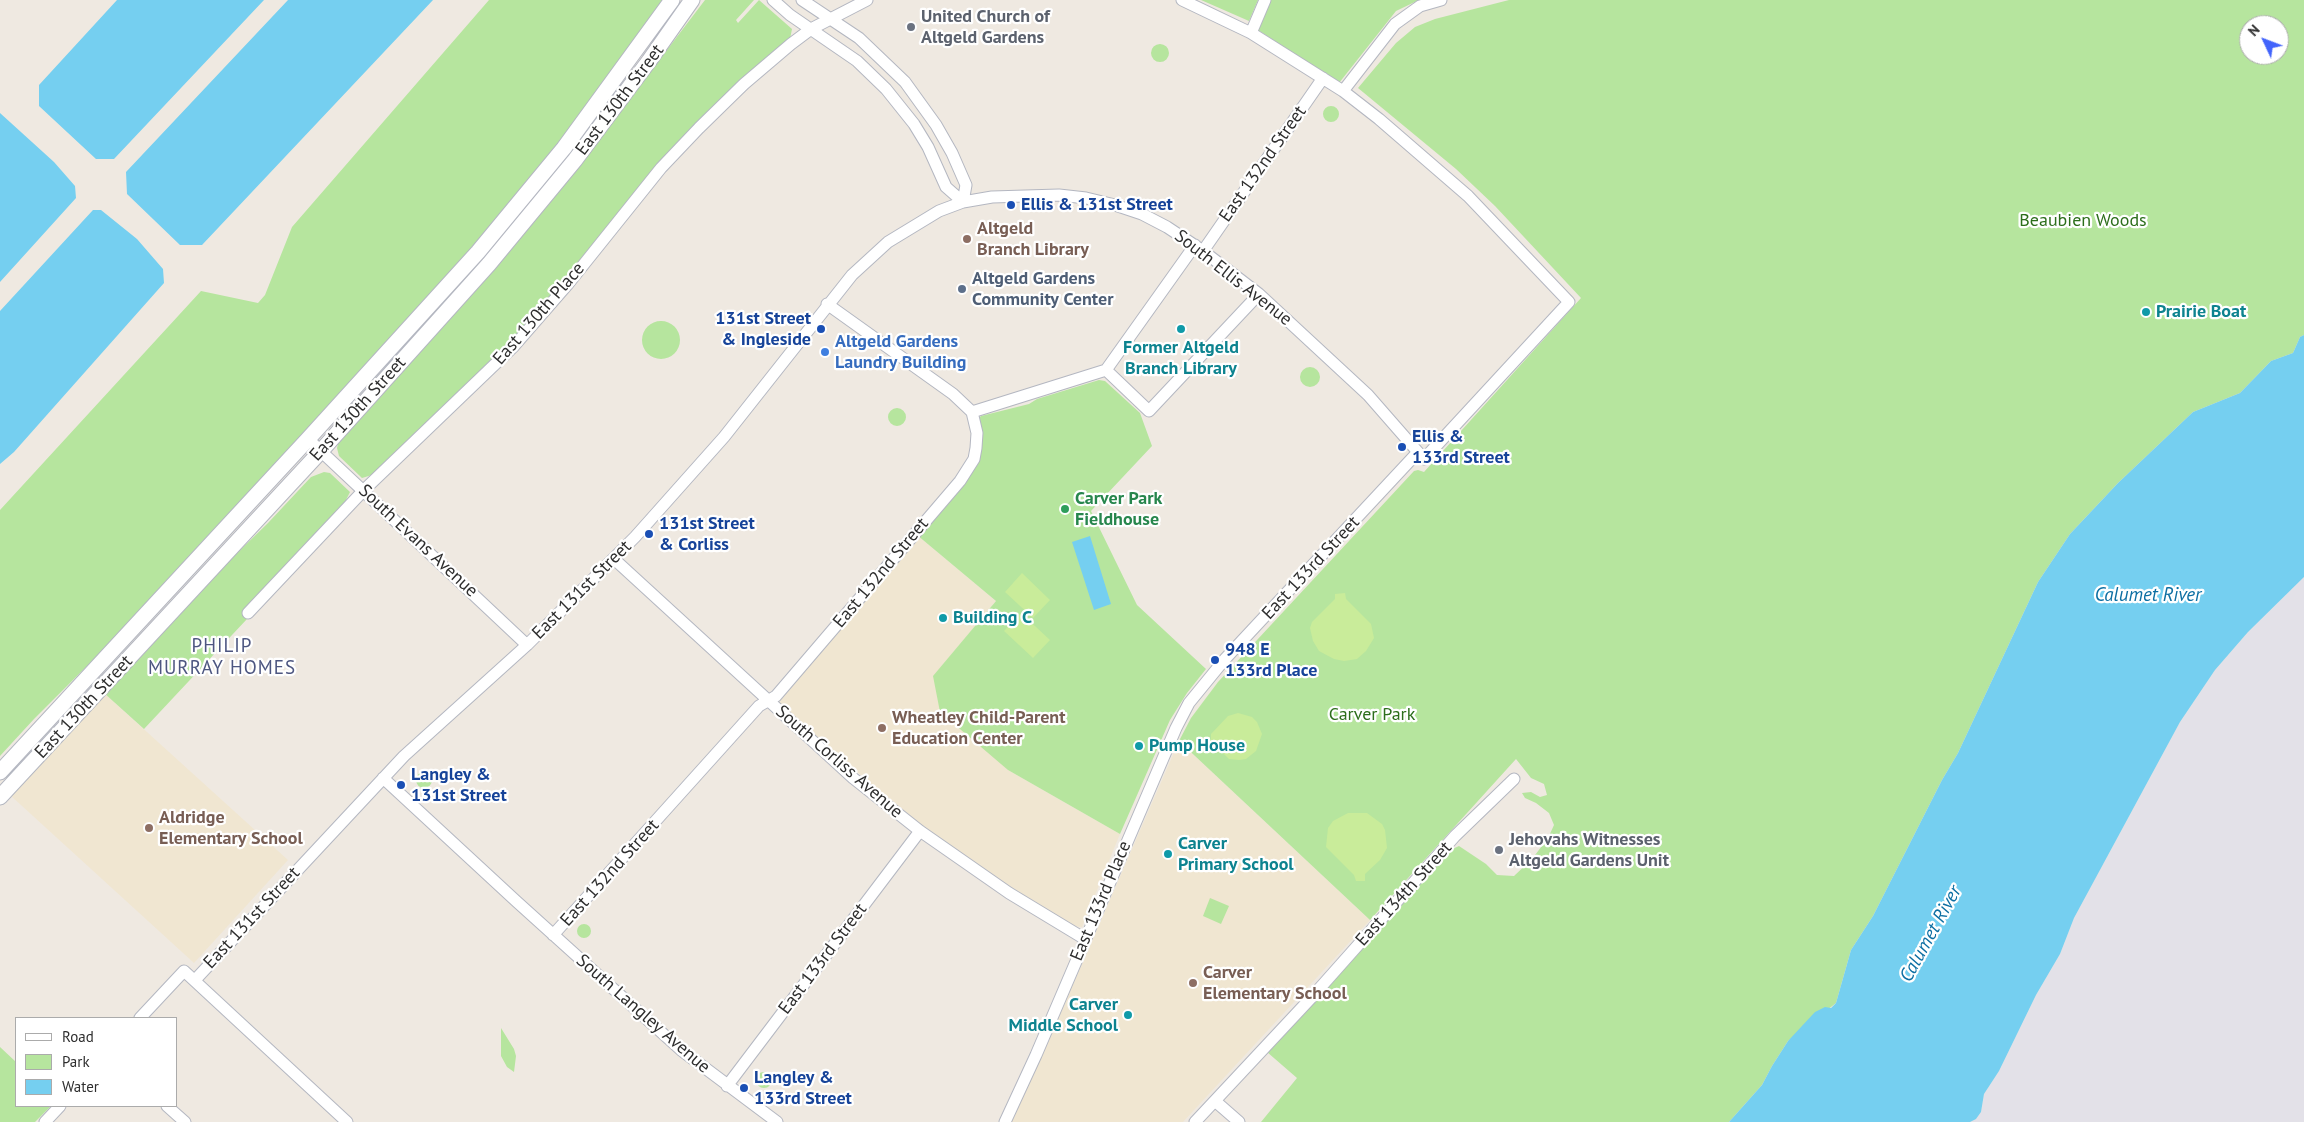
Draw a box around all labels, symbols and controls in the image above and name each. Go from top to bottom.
place label: United Church of Altgeld Gardens [921,6,1050,48]
north arrow [2239,15,2289,65]
marker: United Church of Altgeld Gardens [905,21,917,33]
text: N [2244,21,2263,40]
street label: East 130th Street [571,40,669,160]
street label: East 132nd Street [1215,102,1311,226]
place label: Ellis & 131st Street [1021,194,1173,216]
marker: Ellis & 131st Street [1005,199,1017,211]
park label: Beaubien Woods [2019,210,2147,232]
place label: Altgeld Branch Library [977,218,1089,260]
street label: South Ellis Avenue [1170,225,1296,331]
marker: Altgeld Branch Library [961,233,973,245]
street label: East 130th Place [489,258,589,370]
place label: Altgeld Gardens Community Center [972,268,1113,310]
marker: Altgeld Gardens Community Center [956,283,968,295]
place label: Prairie Boat [2156,301,2246,323]
marker: Prairie Boat [2140,306,2152,318]
place label: 131st Street & Ingleside [715,308,811,350]
marker: 131st Street & Ingleside [815,323,827,335]
marker: Former Altgeld Branch Library [1175,323,1187,335]
place label: Altgeld Gardens Laundry Building [835,331,966,374]
place label: Former Altgeld Branch Library [1123,337,1239,379]
marker: Altgeld Gardens Laundry Building [819,346,831,358]
street label: East 130th Street [305,352,411,466]
place label: Ellis & 133rd Street [1412,426,1510,468]
marker: Ellis & 133rd Street [1396,441,1408,453]
street label: South Evans Avenue [354,480,482,602]
place label: Carver Park Fieldhouse [1075,488,1162,530]
marker: Carver Park Fieldhouse [1059,503,1071,515]
street label: East 133rd Street [1258,512,1364,624]
place label: 131st Street & Corliss [659,513,755,556]
street label: East 132nd Street [829,514,933,632]
marker: 131st Street & Corliss [643,528,655,540]
street label: East 131st Street [528,536,636,644]
water label: Calumet River [2095,585,2201,607]
place label: Building C [953,607,1032,629]
marker: Building C [937,612,949,624]
district label: PHILIP MURRAY HOMES [146,636,298,680]
place label: 948 E 133rd Place [1225,639,1317,682]
street label: East 130th Street [31,651,137,763]
marker: 948 E 133rd Place [1209,654,1221,666]
street label: South Corliss Avenue [771,701,907,823]
park label: Carver Park [1329,704,1415,726]
place label: Wheatley Child-Parent Education Center [892,707,1065,750]
marker: Wheatley Child-Parent Education Center [876,722,888,734]
place label: Pump House [1149,735,1245,757]
marker: Pump House [1133,740,1145,752]
place label: Langley & 131st Street [411,764,507,806]
marker: Langley & 131st Street [395,779,407,791]
place label: Aldridge Elementary School [159,807,303,850]
street label: East 132nd Street [556,815,664,931]
marker: Aldridge Elementary School [143,822,155,834]
place label: Jehovahs Witnesses Altgeld Gardens Unit [1509,829,1669,872]
place label: Carver Primary School [1178,833,1294,876]
street label: East 134th Street [1351,837,1457,951]
street label: East 133rd Place [1066,838,1136,964]
marker: Jehovahs Witnesses Altgeld Gardens Unit [1493,844,1505,856]
marker: Carver Primary School [1162,848,1174,860]
street label: East 131st Street [199,863,305,973]
water label: Calumet River [1895,882,1967,986]
street label: East 133rd Street [774,899,872,1019]
street label: South Langley Avenue [572,950,714,1078]
place label: Carver Elementary School [1203,962,1347,1004]
marker: Carver Elementary School [1187,977,1199,989]
place label: Carver Middle School [1009,994,1118,1036]
marker: Carver Middle School [1122,1009,1134,1021]
legend [15,1017,178,1107]
text: Road [62,1027,94,1046]
text: Park [62,1052,90,1071]
place label: Langley & 133rd Street [754,1067,852,1110]
text: Water [62,1077,99,1096]
marker: Langley & 133rd Street [738,1082,750,1094]

